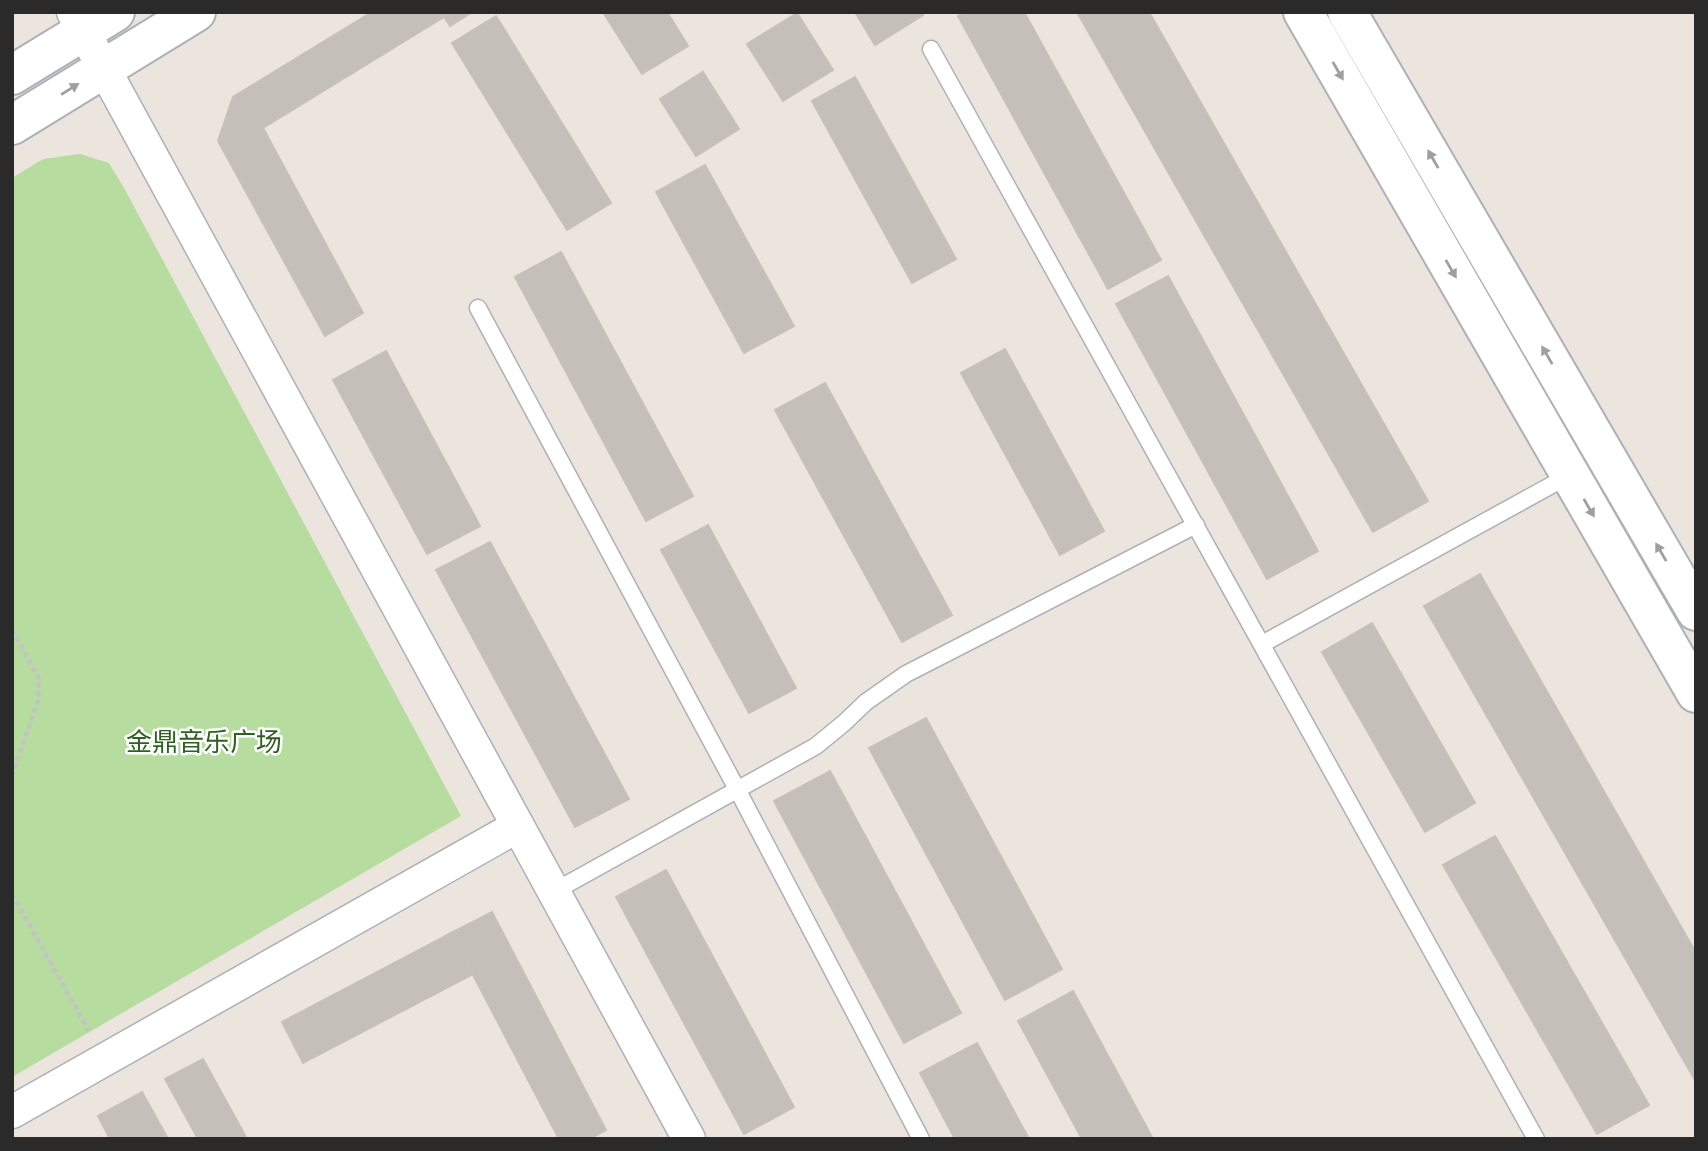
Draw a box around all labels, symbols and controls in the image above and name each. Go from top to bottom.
one-way arrow [1331,62,1344,81]
one-way arrow [61,83,80,96]
one-way arrow [1426,149,1439,168]
one-way arrow [1445,259,1457,278]
one-way arrow [1541,346,1553,365]
one-way arrow [1583,499,1595,518]
one-way arrow [1655,542,1668,561]
park label: 金鼎音乐广场 [126,726,282,758]

